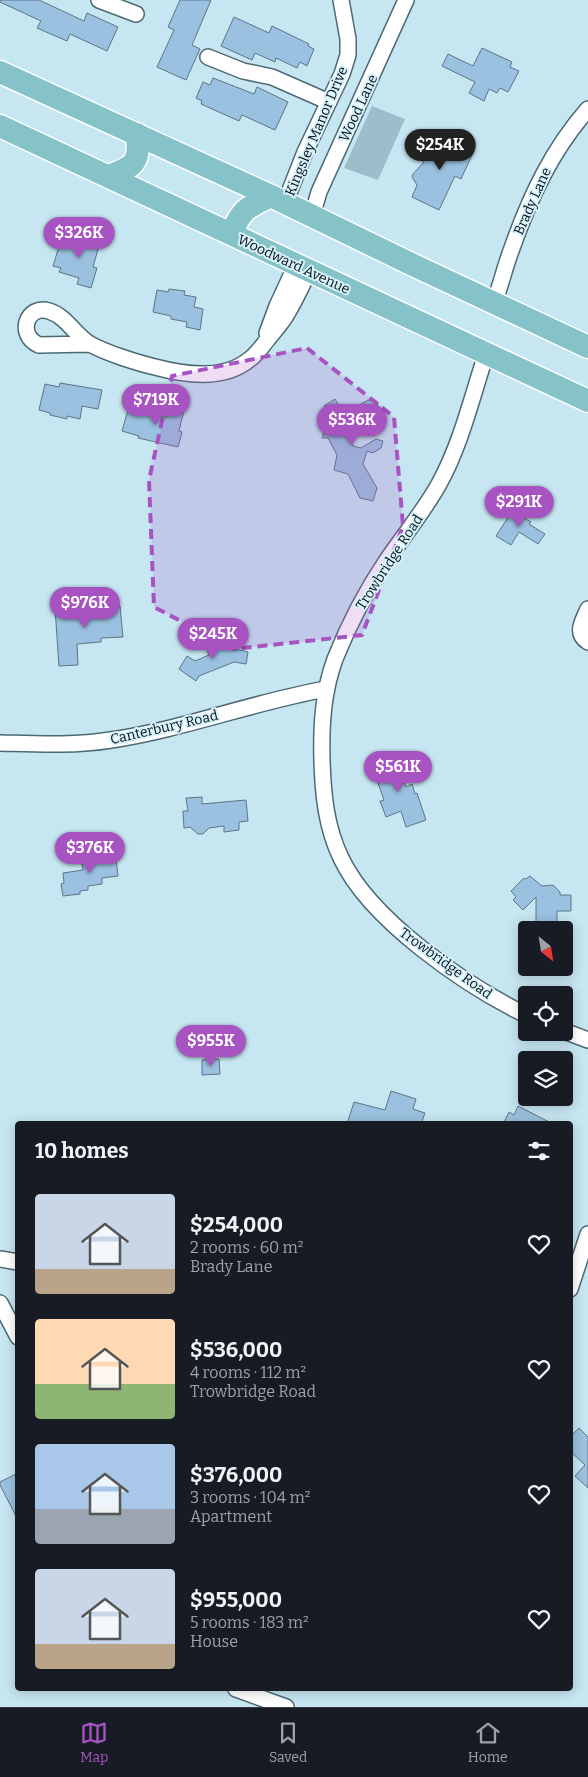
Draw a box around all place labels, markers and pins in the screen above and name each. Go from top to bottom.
pin: $254K [405,128,475,171]
pin: $326K [44,216,114,259]
pin: $719K [121,384,191,426]
pin: $536K [317,404,387,446]
pin: $291K [484,486,554,528]
pin: $976K [50,586,120,629]
pin: $245K [178,618,248,660]
pin: $561K [363,750,433,793]
pin: $376K [55,832,125,874]
pin: $955K [176,1024,246,1067]

